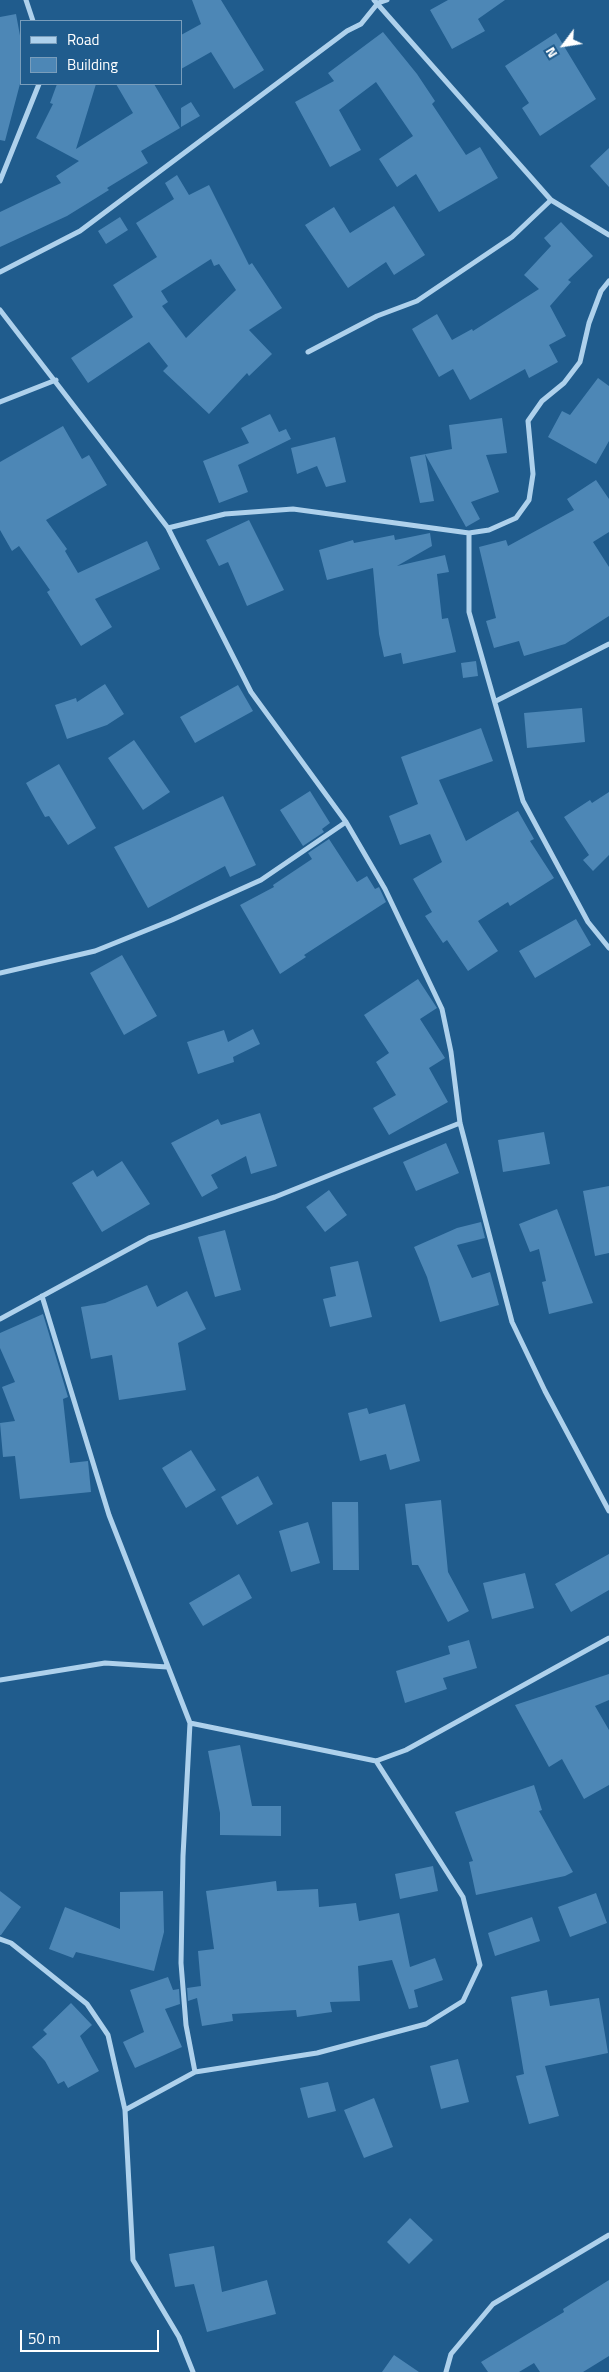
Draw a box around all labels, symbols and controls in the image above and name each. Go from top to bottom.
legend [20,20,182,85]
north arrow [539,20,589,70]
text: Road [67,28,99,51]
text: N [539,43,562,63]
text: Building [67,53,118,76]
scale bar [22,2320,161,2352]
text: 50 m [28,2327,61,2350]

